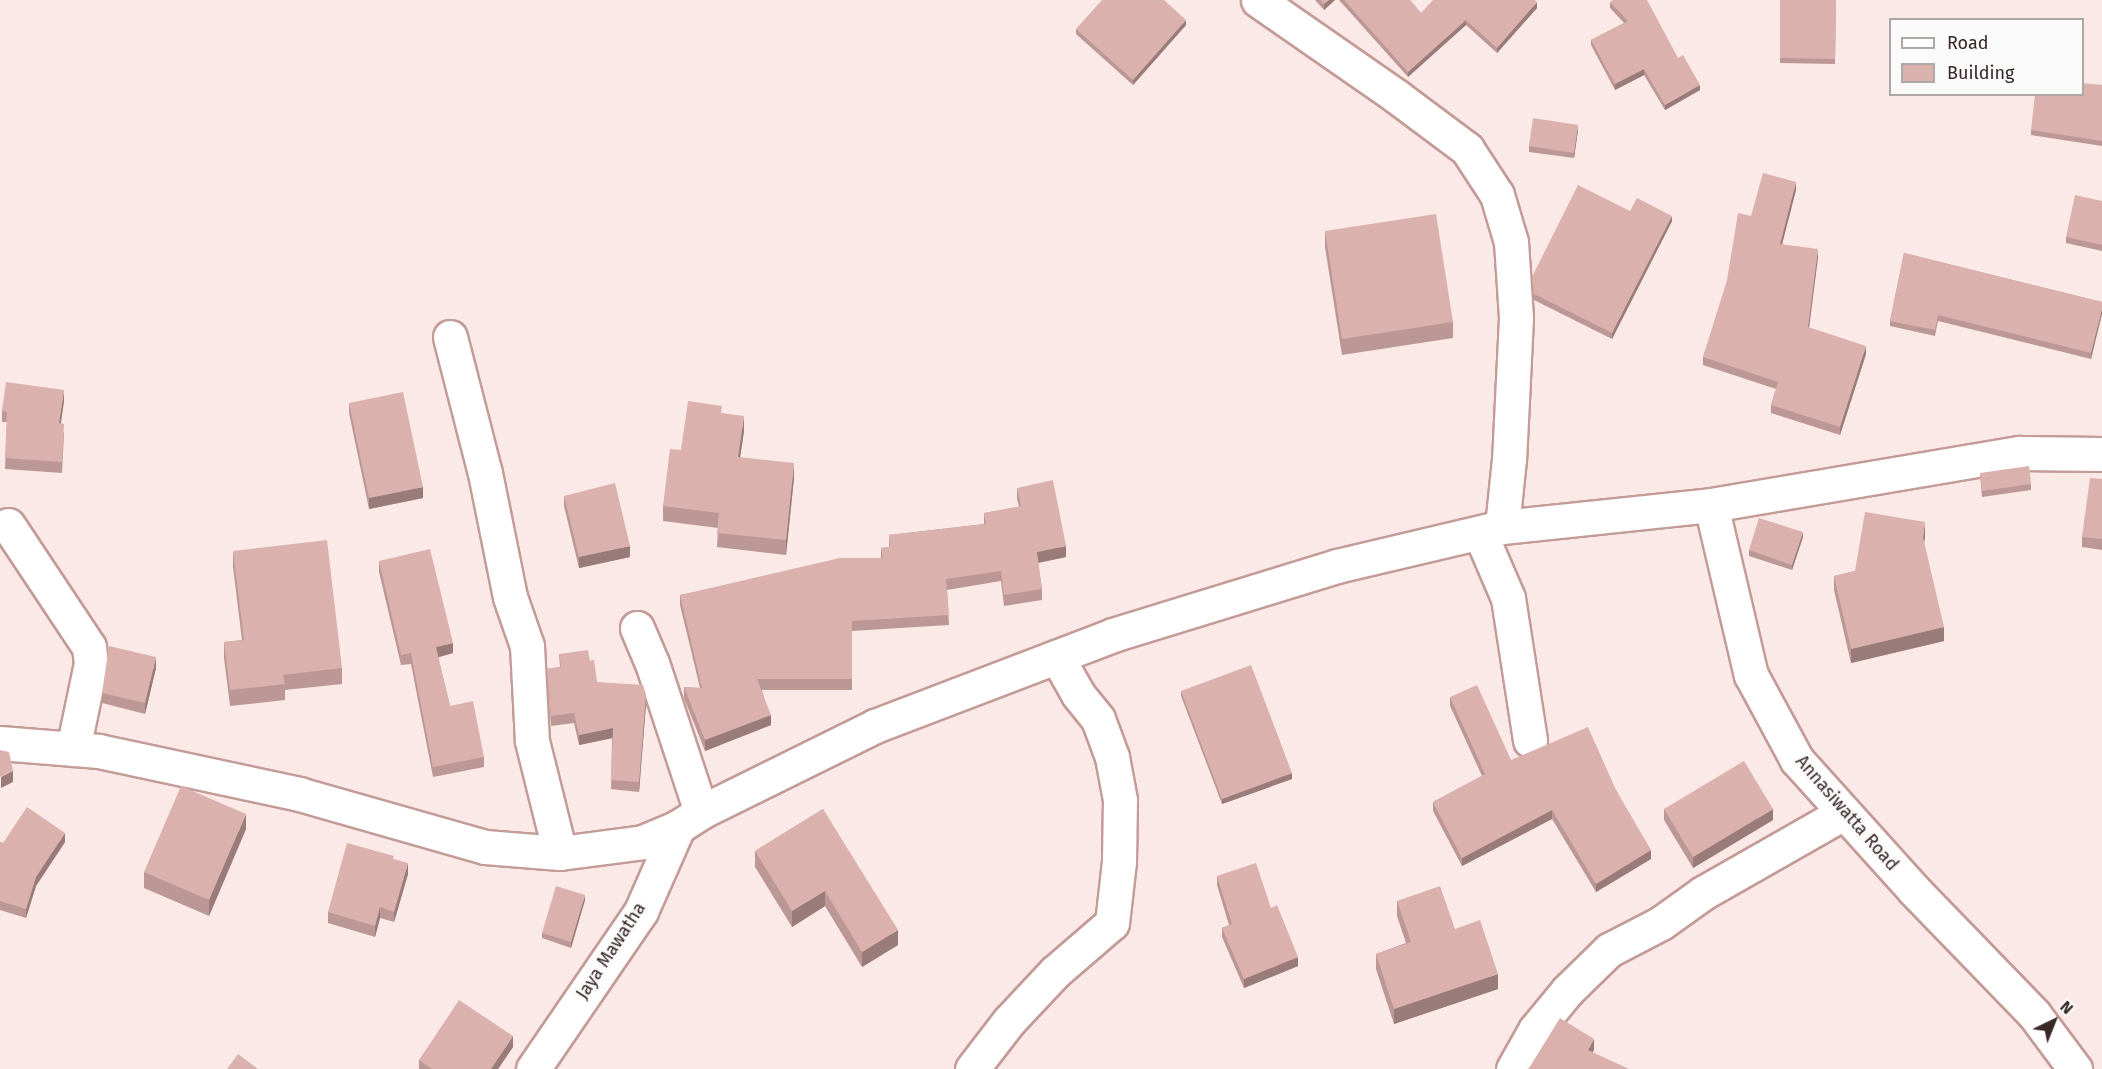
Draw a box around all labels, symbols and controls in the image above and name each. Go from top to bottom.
legend [1889,18,2084,96]
text: Road [1947,32,1989,54]
text: Building [1947,62,2014,84]
street label: Annasiwatta Road [1791,751,1903,875]
street label: Jaya Mawatha [572,899,650,1003]
north arrow [2024,991,2084,1051]
text: N [2056,997,2077,1018]

